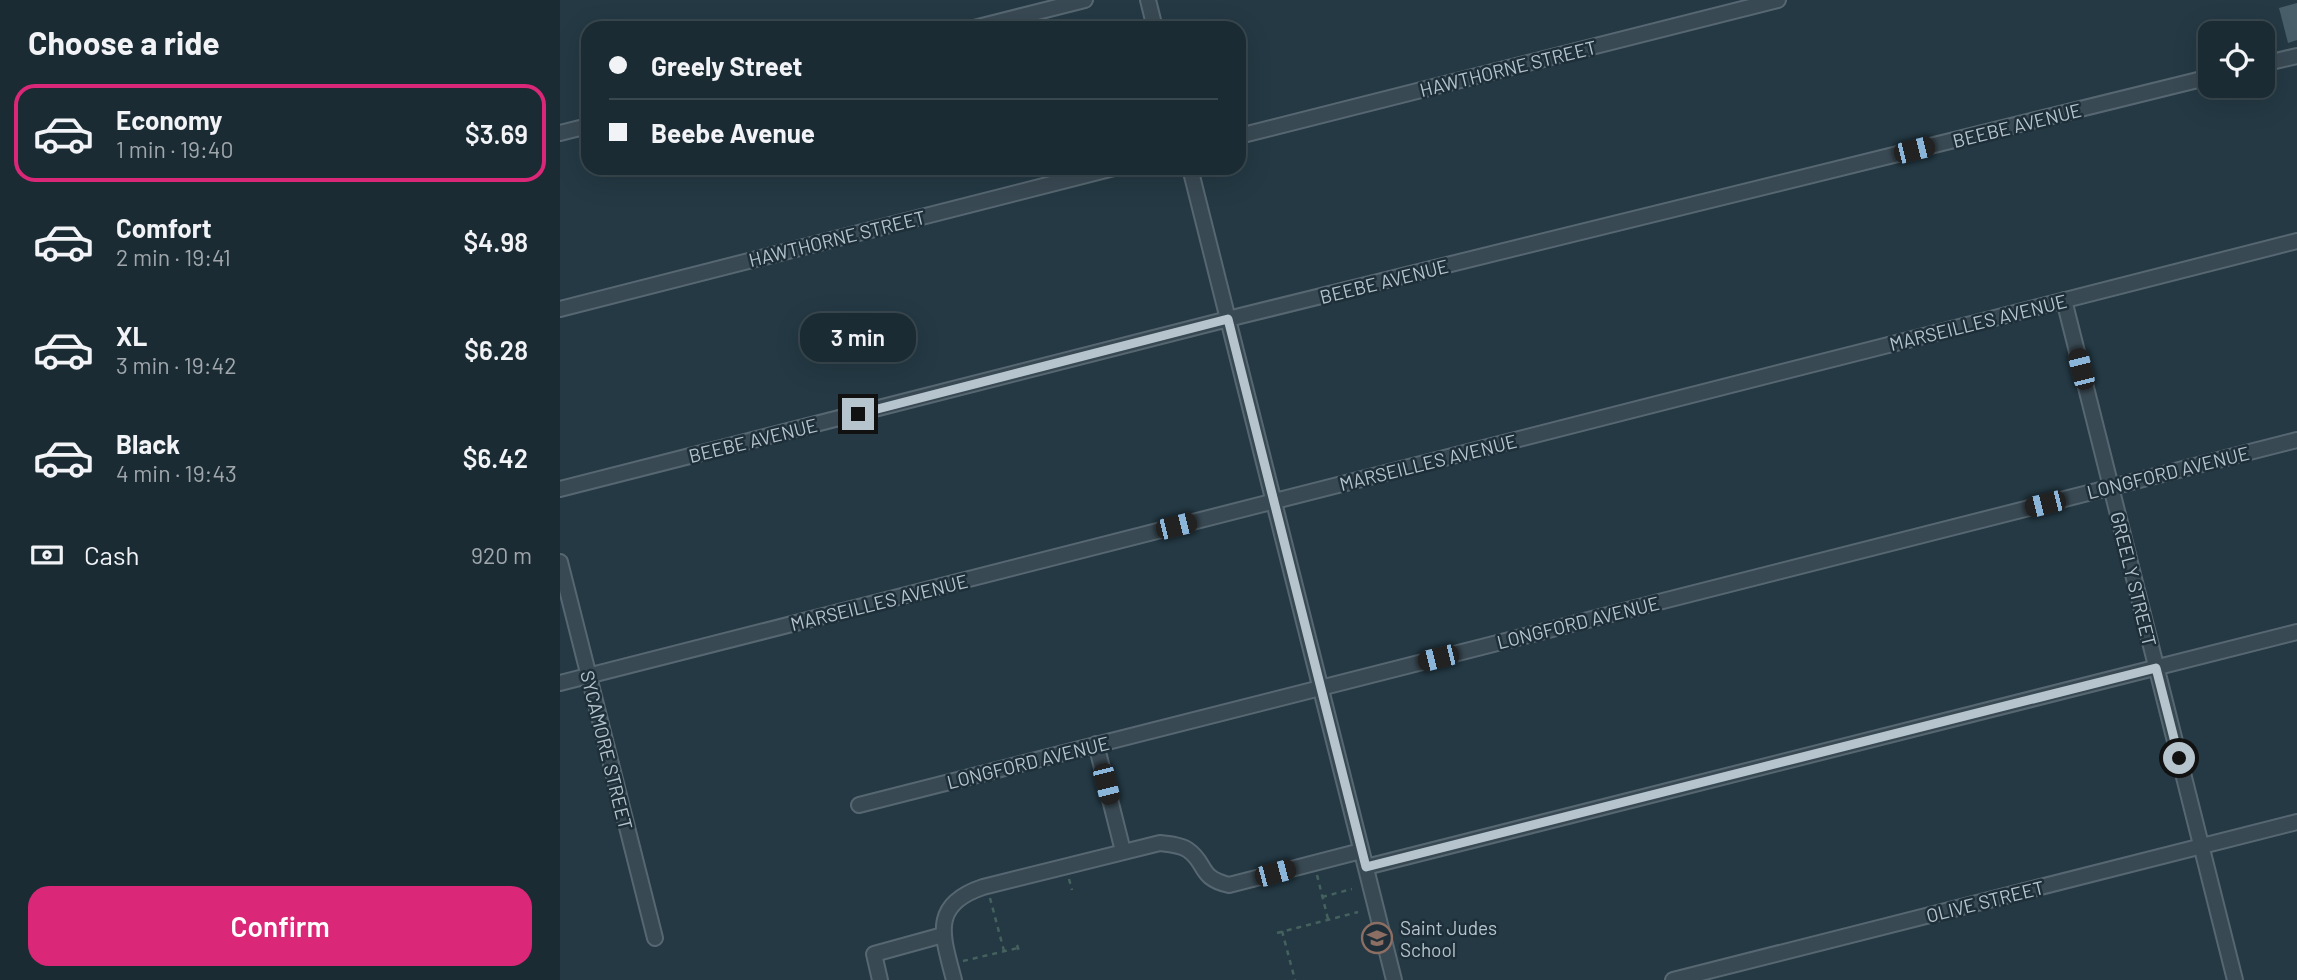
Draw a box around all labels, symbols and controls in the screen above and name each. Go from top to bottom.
map controls [2198,21,2275,98]
button: locate [2198,21,2275,98]
text: Choose a ride [28,23,220,61]
street label: HAWTHORNE STREET [1417,35,1599,101]
text: Greely Street [651,50,803,81]
street label: BEEBE AVENUE [1950,98,2084,152]
icon: car [32,102,95,165]
text: Economy [116,104,222,135]
text: Beebe Avenue [651,117,815,148]
text: $3.69 [465,118,528,149]
text: 1 min · 19:40 [116,135,233,163]
car [1892,135,1937,165]
street label: HAWTHORNE STREET [746,205,928,271]
icon: car [32,210,95,273]
text: Comfort [116,212,212,243]
text: $4.98 [463,226,528,257]
text: 2 min · 19:41 [116,243,231,271]
street label: BEEBE AVENUE [1317,254,1451,308]
street label: MARSEILLES AVENUE [1887,289,2069,355]
callout: 3 min [800,312,916,362]
icon: car [32,318,95,381]
text: XL [116,320,147,351]
text: 3 min [831,323,885,351]
text: $6.28 [464,334,528,365]
car [2066,346,2097,392]
text: 3 min · 19:42 [116,351,237,379]
route end [842,398,874,430]
street label: BEEBE AVENUE [686,413,820,467]
icon: car [32,426,95,489]
text: Black [116,428,180,459]
street label: MARSEILLES AVENUE [1337,429,1519,495]
street label: LONGFORD AVENUE [2084,441,2252,503]
text: $6.42 [463,442,528,473]
text: 4 min · 19:43 [116,459,237,487]
car [2023,489,2068,519]
street label: GREELY STREET [2106,509,2162,649]
car [1154,511,1199,541]
icon: cash [28,536,66,574]
text: Cash [84,539,139,570]
text: 920 m [471,541,532,569]
street label: MARSEILLES AVENUE [788,569,970,635]
street label: LONGFORD AVENUE [1494,591,1662,653]
car [1416,643,1461,673]
street label: SYCAMORE STREET [576,668,638,832]
street label: LONGFORD AVENUE [944,731,1112,793]
route start [2163,742,2195,774]
car [1091,761,1122,807]
car [1252,857,1299,889]
street label: OLIVE STREET [1924,875,2046,927]
button: Confirm [28,886,532,966]
place label: Saint Judes School [1400,916,1497,961]
school or university icon: Saint Judes School [1360,921,1394,955]

